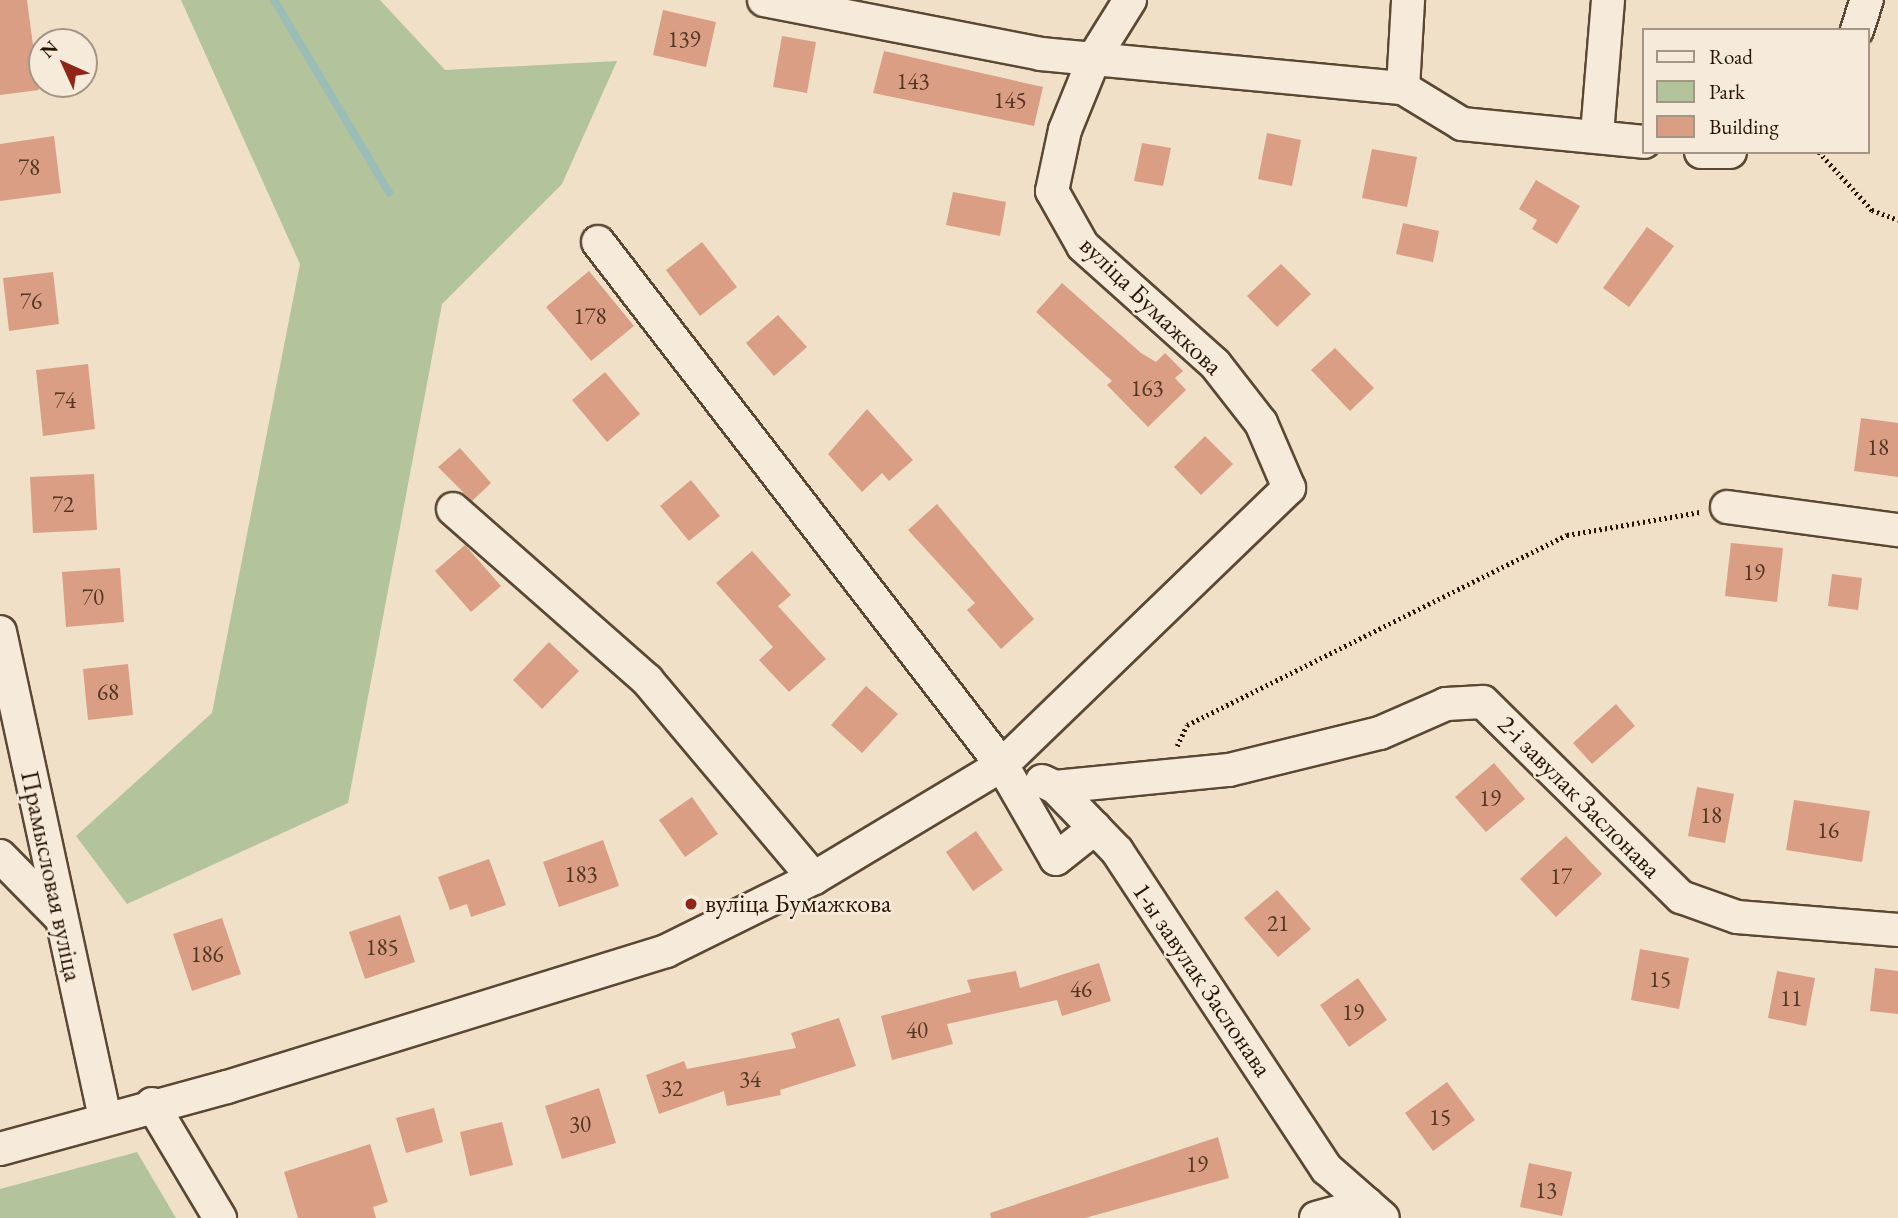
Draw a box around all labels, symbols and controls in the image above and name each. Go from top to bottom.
house number: 139 [667,25,701,53]
north arrow [28,28,98,98]
legend [1643,28,1870,154]
text: N [35,35,63,63]
text: Road [1709,43,1753,70]
house number: 143 [896,67,930,95]
text: Park [1709,78,1745,105]
house number: 145 [993,86,1027,114]
text: Building [1709,113,1779,140]
house number: 78 [18,153,40,181]
street label: вуліца Бумажкова [1073,230,1229,382]
house number: 76 [20,287,42,315]
house number: 178 [573,302,607,330]
house number: 163 [1130,374,1164,402]
house number: 74 [54,386,76,414]
house number: 18 [1867,433,1889,461]
house number: 72 [52,490,74,518]
house number: 19 [1743,558,1765,586]
house number: 70 [82,583,104,611]
house number: 68 [97,678,119,706]
street label: 2-і завулак Заслонава [1491,709,1667,885]
street label: Прамысловая вуліца [13,768,89,984]
house number: 19 [1479,784,1501,812]
house number: 18 [1700,801,1722,829]
house number: 16 [1817,816,1839,844]
house number: 183 [564,860,598,888]
house number: 17 [1550,862,1572,890]
street label: 1-ы завулак Заслонава [1126,877,1278,1083]
place label: вуліца Бумажкова [705,888,891,920]
marker: вуліца Бумажкова [683,896,699,912]
house number: 21 [1267,909,1289,937]
house number: 185 [365,933,399,961]
house number: 186 [190,940,224,968]
house number: 15 [1649,965,1671,993]
house number: 46 [1070,975,1092,1003]
house number: 11 [1780,984,1802,1012]
house number: 19 [1342,998,1364,1026]
house number: 40 [906,1016,928,1044]
house number: 34 [739,1065,761,1093]
house number: 32 [661,1074,683,1102]
house number: 15 [1429,1103,1451,1131]
house number: 30 [569,1110,591,1138]
house number: 19 [1186,1150,1208,1178]
house number: 13 [1535,1176,1557,1204]

